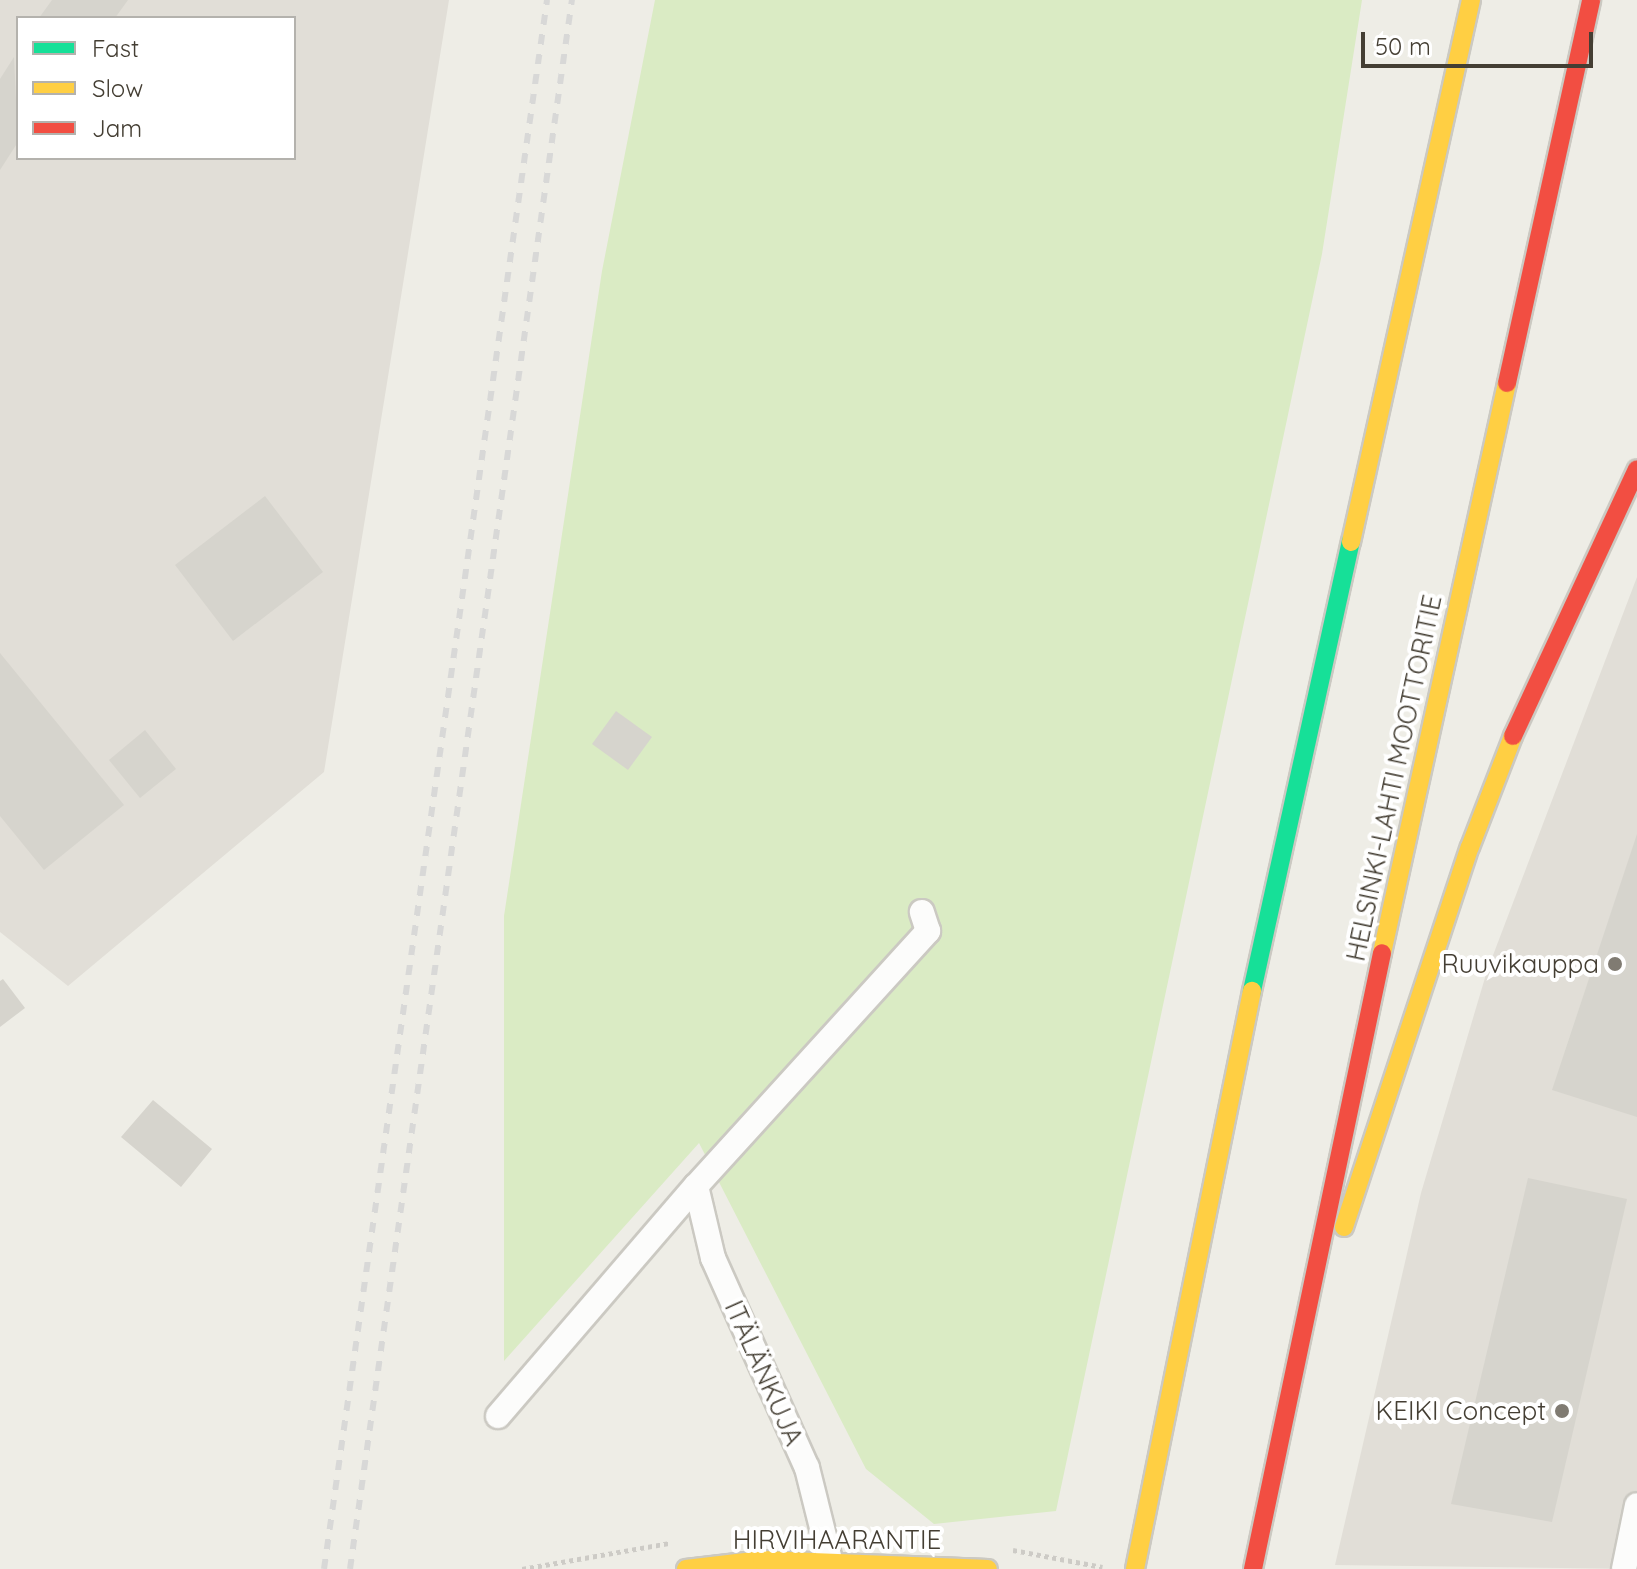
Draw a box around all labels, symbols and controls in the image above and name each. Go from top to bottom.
legend [16,16,296,160]
scale bar [1365,16,1597,66]
text: 50 m [1375,31,1431,61]
text: Fast [92,33,139,63]
text: Slow [92,73,143,103]
text: Jam [92,113,142,143]
street label: HELSINKI-LAHTI MOOTTORITIE [1340,592,1448,964]
place label: Ruuvikauppa [1442,948,1599,980]
marker: Ruuvikauppa [1606,955,1624,973]
street label: ITÄLÄNKUJA [718,1296,810,1450]
place label: KEIKI Concept [1376,1395,1546,1427]
marker: KEIKI Concept [1553,1402,1571,1420]
street label: HIRVIHAARANTIE [733,1524,941,1556]

